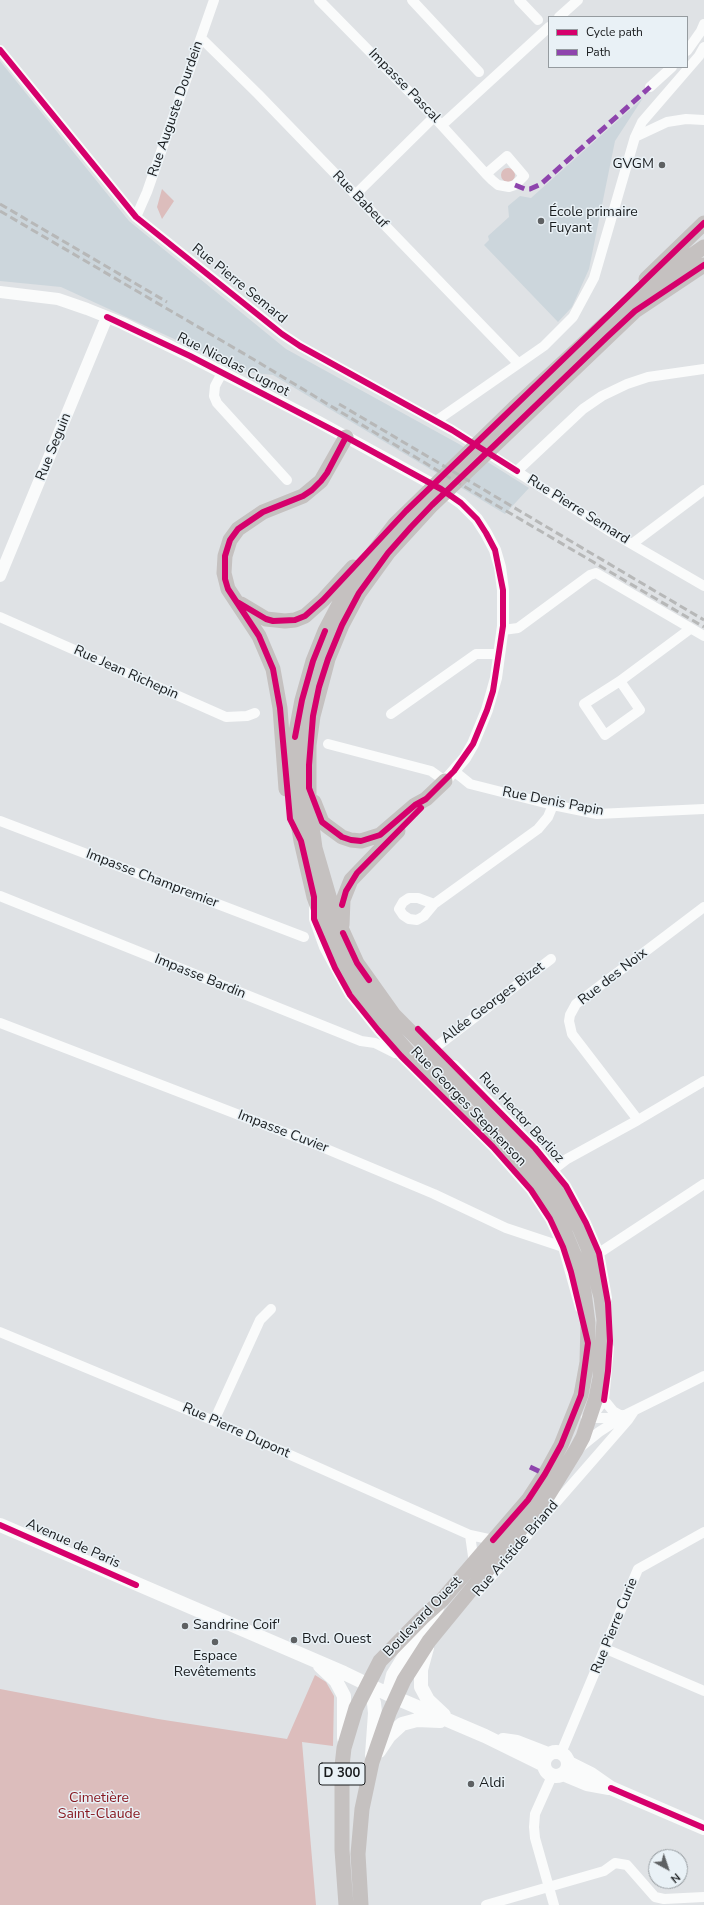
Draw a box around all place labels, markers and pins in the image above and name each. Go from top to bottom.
place label: GVGM [612,157,654,173]
marker: GVGM [657,160,667,170]
place label: École primaire Fuyant [549,205,638,238]
marker: École primaire Fuyant [536,216,546,226]
place label: Sandrine Coif' [193,1618,280,1634]
marker: Sandrine Coif' [180,1621,190,1631]
place label: Bvd. Ouest [302,1632,371,1648]
marker: Bvd. Ouest [289,1635,299,1645]
marker: Espace Revêtements [210,1637,220,1647]
place label: Espace Revêtements [174,1649,256,1682]
place label: Aldi [479,1776,505,1792]
marker: Aldi [466,1779,476,1789]

